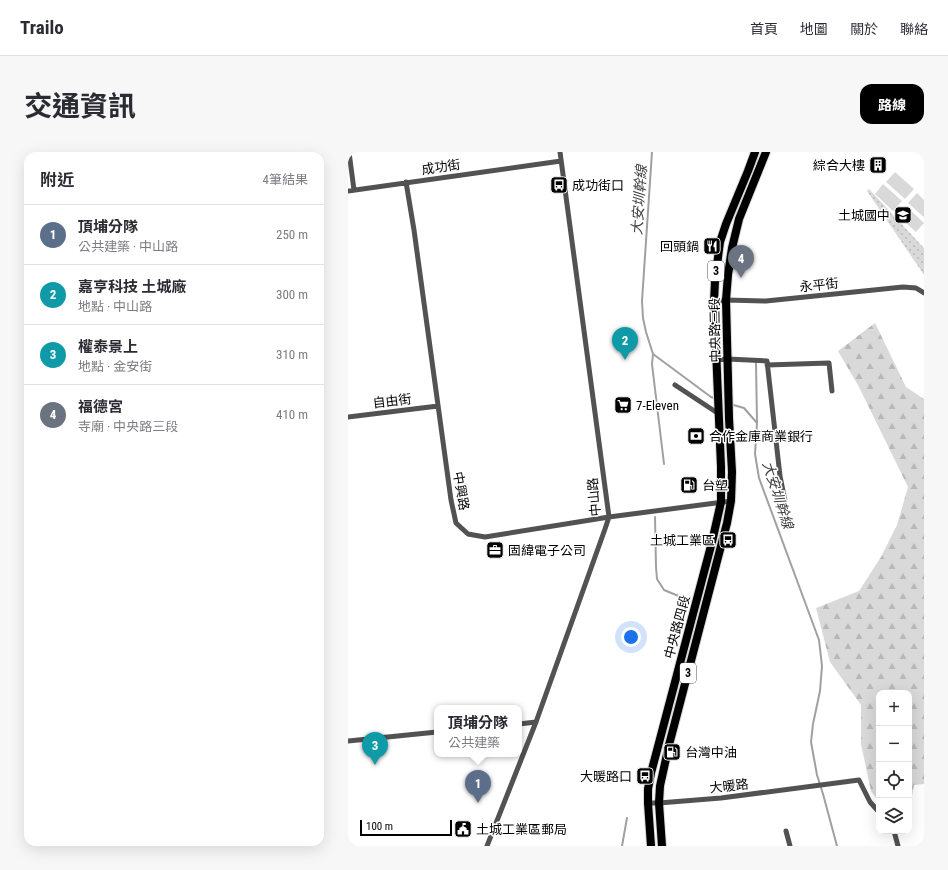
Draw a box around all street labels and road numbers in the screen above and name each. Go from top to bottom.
street label: 成功街 [421,157,461,177]
road number: 3 [708,261,724,281]
street label: 永平街 [799,276,839,294]
street label: 中央路三段 [707,297,723,363]
street label: 自由街 [372,391,412,411]
street label: 中興路 [450,470,472,512]
street label: 中山路 [585,477,603,517]
street label: 中央路四段 [661,594,693,660]
road number: 3 [680,663,696,683]
street label: 大暖路 [709,777,749,795]

